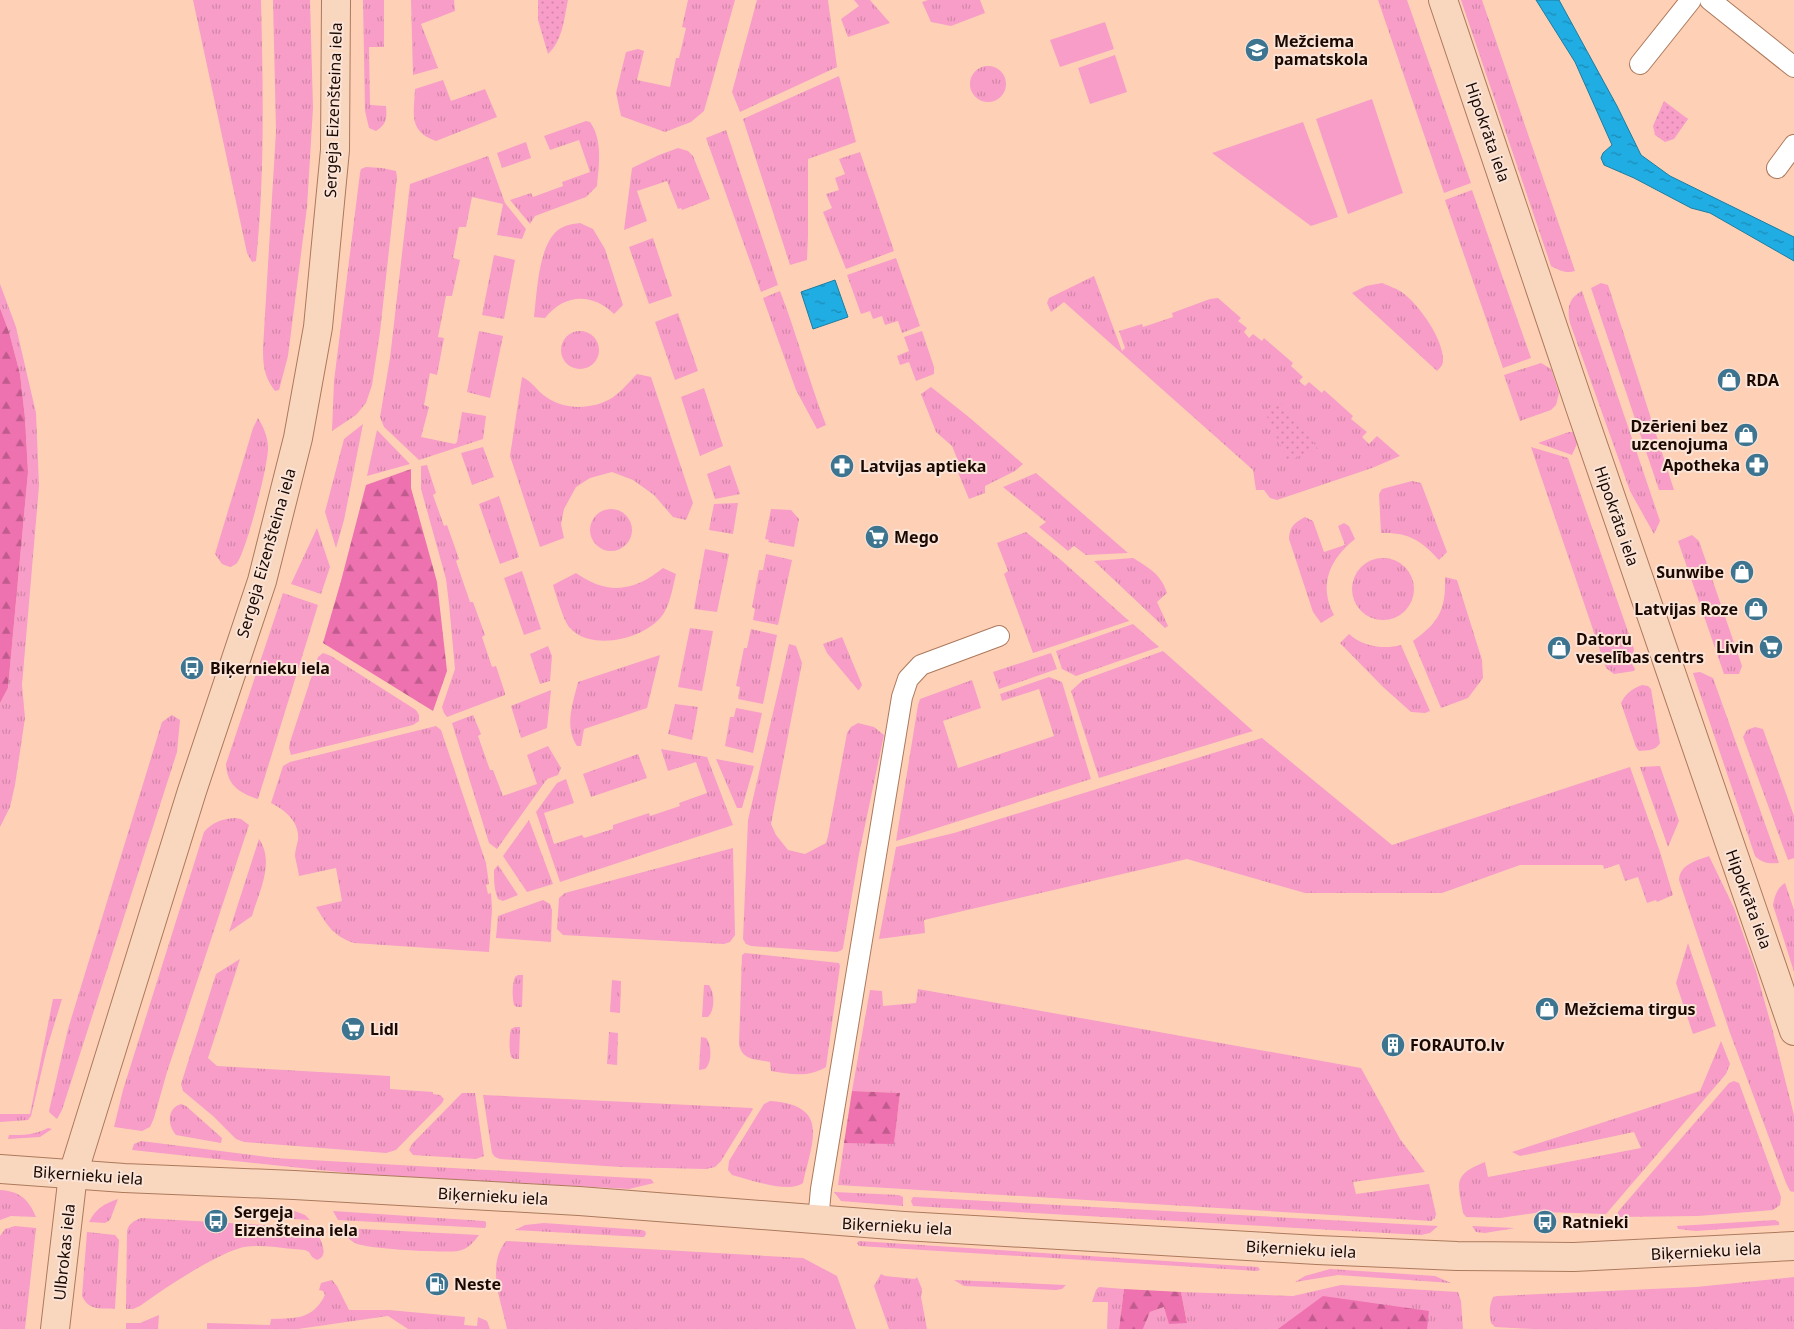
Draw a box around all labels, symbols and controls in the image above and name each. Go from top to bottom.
street label: Sergeja Eizenšteina iela [319,22,347,198]
place label: Mežciema pamatskola [1274,30,1368,70]
school or university icon: Mežciema pamatskola [1244,37,1270,63]
street label: Hipokrāta iela [1461,79,1515,185]
shop icon: RDA [1716,367,1742,393]
place label: RDA [1746,369,1780,391]
place label: Dzērieni bez uzcenojuma [1631,415,1728,455]
shop icon: Dzērieni bez uzcenojuma [1733,422,1759,448]
pharmacy icon: Apotheka [1744,452,1770,478]
pharmacy icon: Latvijas aptieka [829,453,855,479]
place label: Apotheka [1662,454,1740,476]
place label: Latvijas aptieka [860,455,986,477]
street label: Hipokrāta iela [1590,463,1644,569]
street label: Sergeja Eizenšteina iela [231,466,301,640]
supermarket icon: Mego [864,524,890,550]
place label: Mego [894,526,939,548]
shop icon: Sunwibe [1729,559,1755,585]
place label: Sunwibe [1656,561,1724,583]
shop icon: Latvijas Roze [1743,596,1769,622]
place label: Latvijas Roze [1634,598,1738,620]
place label: Datoru veselības centrs [1576,628,1704,668]
supermarket icon: Livin [1758,634,1784,660]
shop icon: Datoru veselības centrs [1546,635,1572,661]
place label: Livin [1716,636,1754,658]
bus stop icon: Biķernieku iela [179,655,205,681]
place label: Biķernieku iela [210,657,330,679]
street label: Hipokrāta iela [1721,846,1777,952]
shop icon: Mežciema tirgus [1534,996,1560,1022]
place label: Mežciema tirgus [1564,998,1696,1020]
supermarket icon: Lidl [340,1016,366,1042]
place label: Lidl [370,1018,399,1040]
building icon: FORAUTO.lv [1380,1032,1406,1058]
place label: FORAUTO.lv [1410,1034,1505,1056]
street label: Biķernieku iela [32,1160,144,1190]
street label: Biķernieku iela [437,1182,549,1210]
place label: Sergeja Eizenšteina iela [234,1201,358,1241]
street label: Ulbrokas iela [48,1202,80,1302]
bus stop icon: Sergeja Eizenšteina iela [203,1208,229,1234]
bus stop icon: Ratnieki [1532,1209,1558,1235]
place label: Ratnieki [1562,1211,1628,1233]
street label: Biķernieku iela [841,1212,953,1240]
street label: Biķernieku iela [1245,1235,1357,1263]
street label: Biķernieku iela [1650,1237,1762,1265]
fuel station icon: Neste [424,1271,450,1297]
place label: Neste [454,1273,501,1295]

